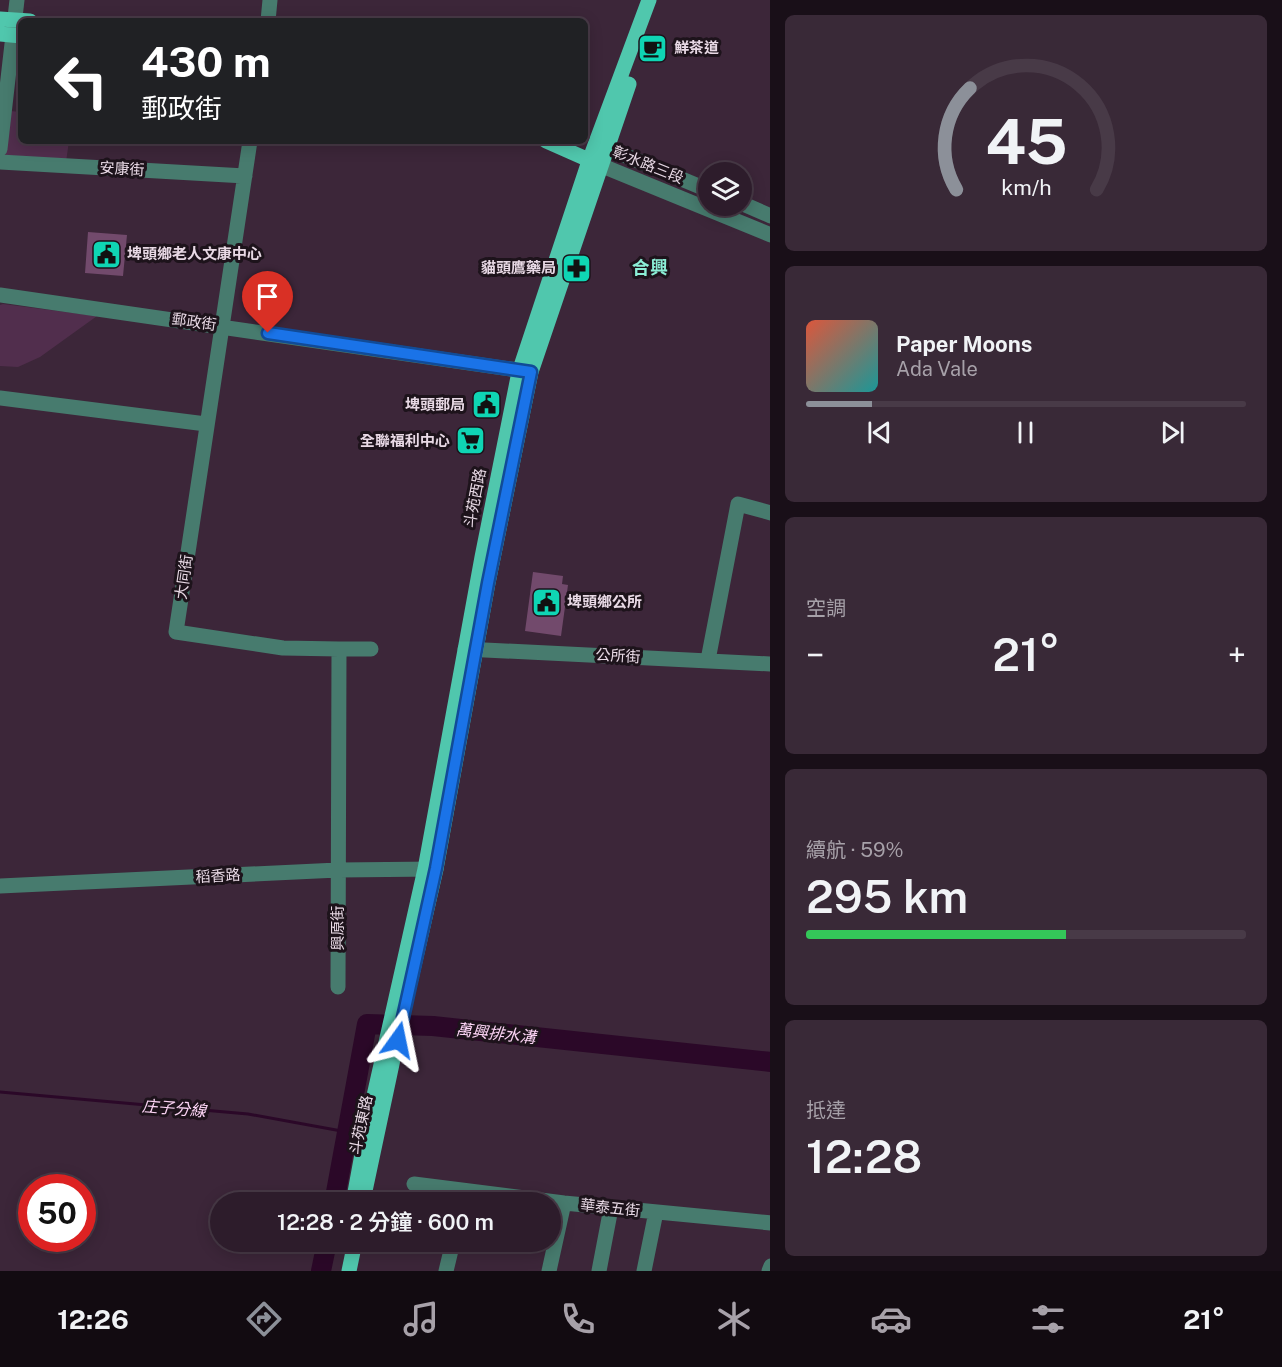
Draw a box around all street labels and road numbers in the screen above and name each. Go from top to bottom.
street label: 彰水路三段 [610,143,686,186]
street label: 安康街 [99,159,145,178]
street label: 郵政街 [171,310,218,333]
street label: 斗苑西路 [460,467,489,529]
street label: 大同街 [172,553,195,600]
street label: 公所街 [595,646,641,665]
street label: 稻香路 [195,866,241,885]
street label: 興原街 [329,905,346,951]
street label: 斗苑東路 [346,1094,375,1156]
street label: 華泰五街 [579,1196,641,1219]

